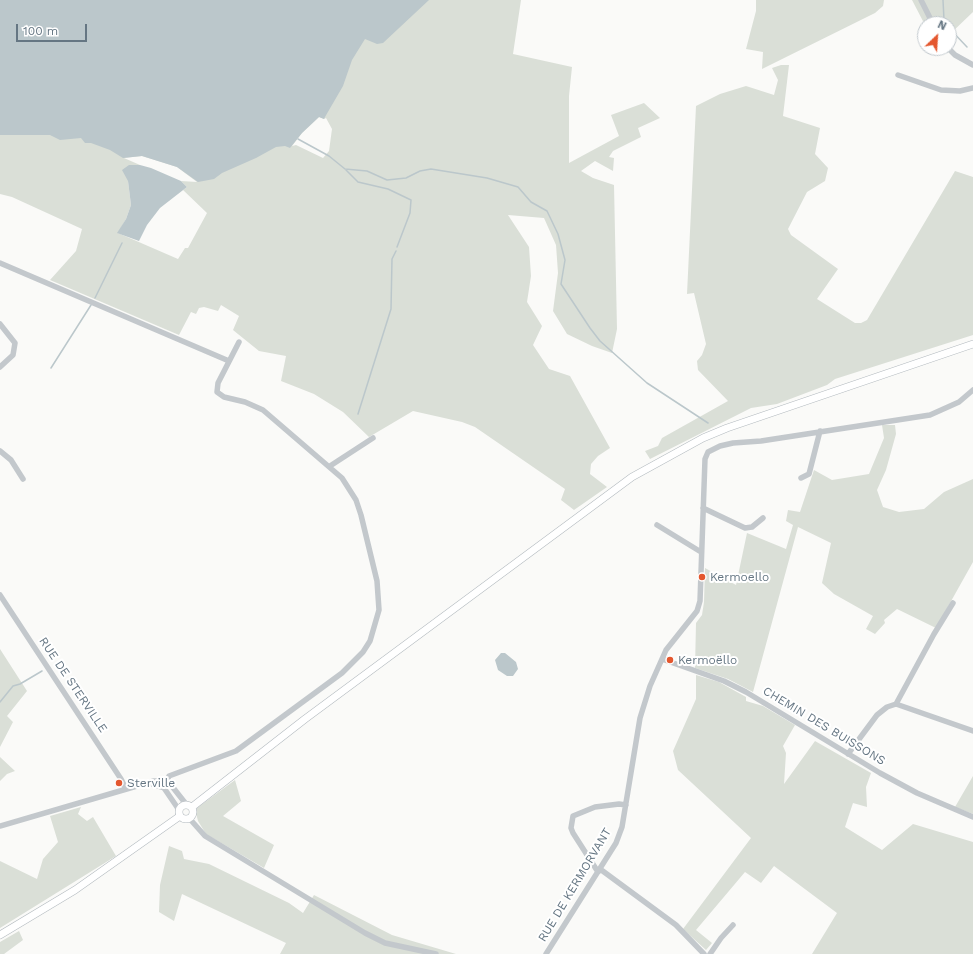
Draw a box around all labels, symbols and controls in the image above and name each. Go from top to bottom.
scale bar [18,16,89,42]
north arrow [917,16,957,56]
text: N [935,18,948,33]
text: 100 m [23,24,58,38]
place label: Kermoello [710,570,769,584]
marker: Kermoello [697,572,707,582]
street label: RUE DE STERVILLE [36,635,110,735]
place label: Kermoëllo [678,653,737,667]
marker: Kermoëllo [665,655,675,665]
street label: CHEMIN DES BUISSONS [760,684,888,768]
place label: Sterville [127,776,175,790]
marker: Sterville [114,778,124,788]
street label: RUE DE KERMORVANT [535,825,615,945]

